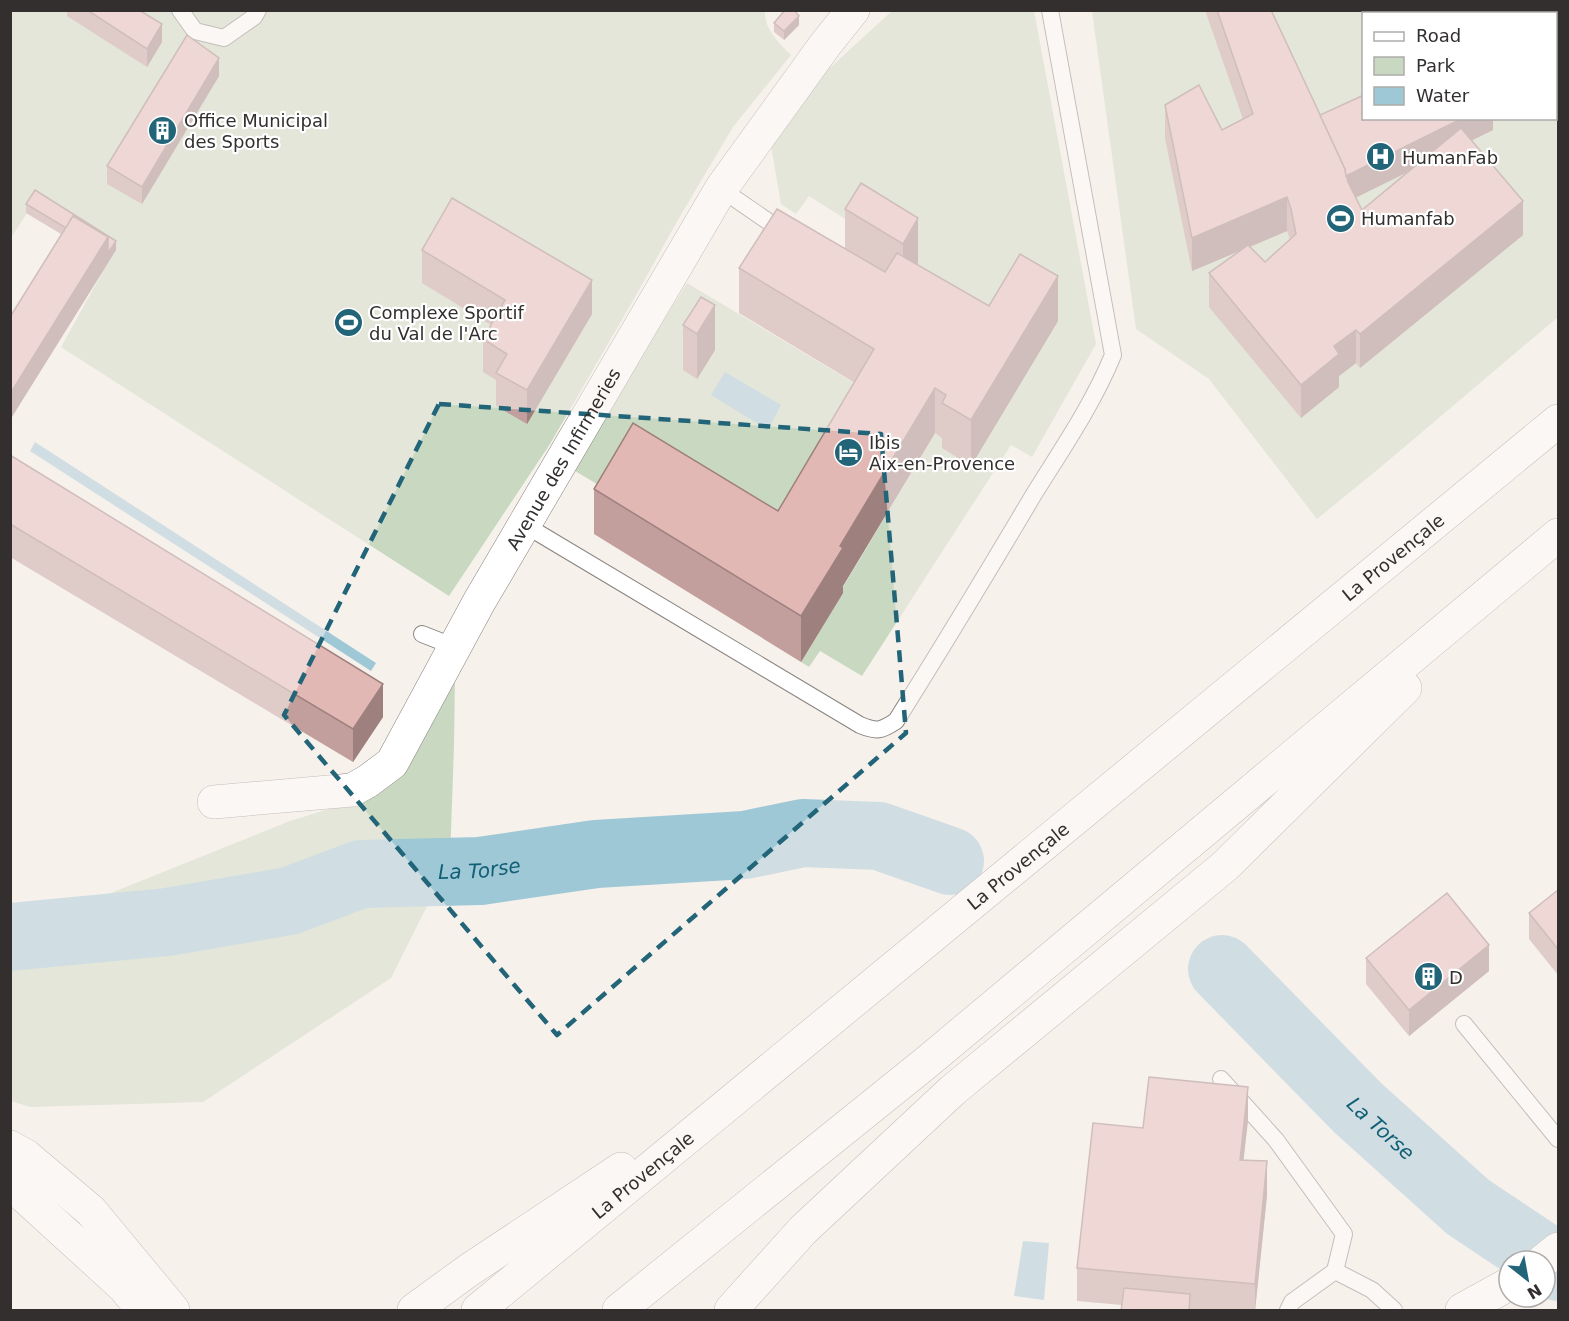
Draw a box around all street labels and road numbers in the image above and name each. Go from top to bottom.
street label: Avenue des Infirmeries [502,364,624,553]
street label: La Provençale [1338,509,1448,605]
street label: La Provençale [963,818,1073,914]
street label: La Provençale [587,1127,698,1223]

